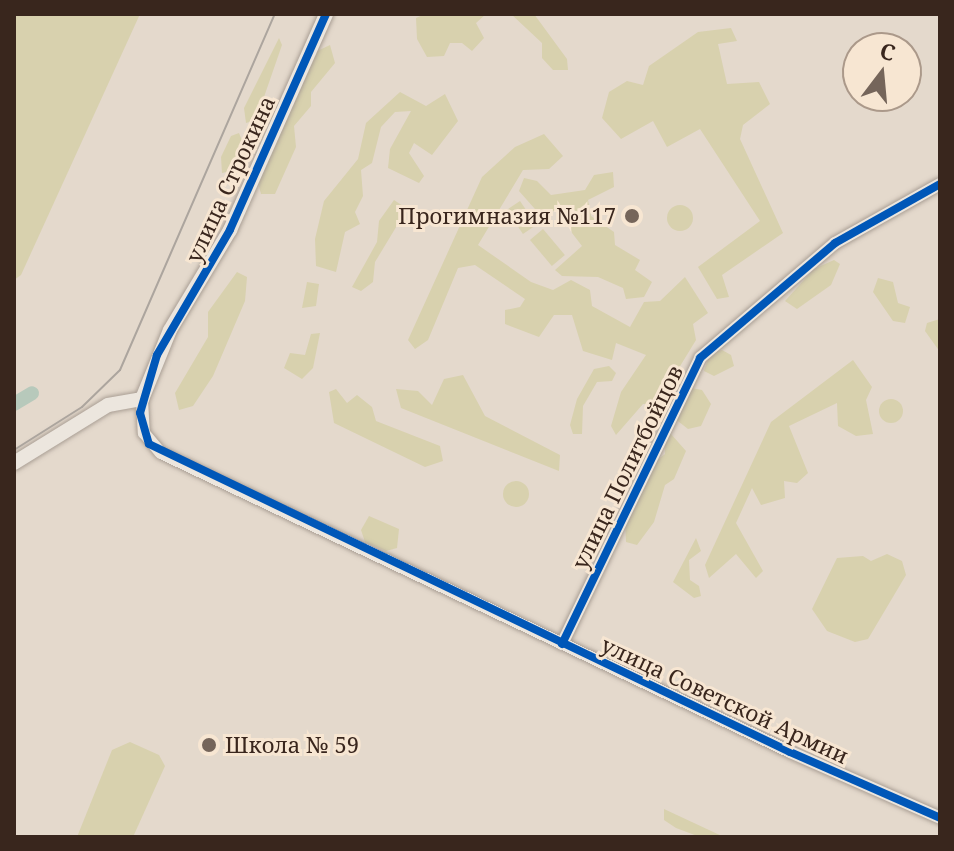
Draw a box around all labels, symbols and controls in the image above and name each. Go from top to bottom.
north arrow [842,32,922,112]
text: С [877,34,899,67]
street label: улица Строкина [180,92,280,266]
place label: Прогимназия №117 [398,203,616,229]
marker: Прогимназия №117 [623,207,641,225]
street label: улица Политбойцов [566,361,688,573]
street label: улица Советской Армии [597,631,853,769]
place label: Школа № 59 [225,732,359,758]
marker: Школа № 59 [200,736,218,754]

